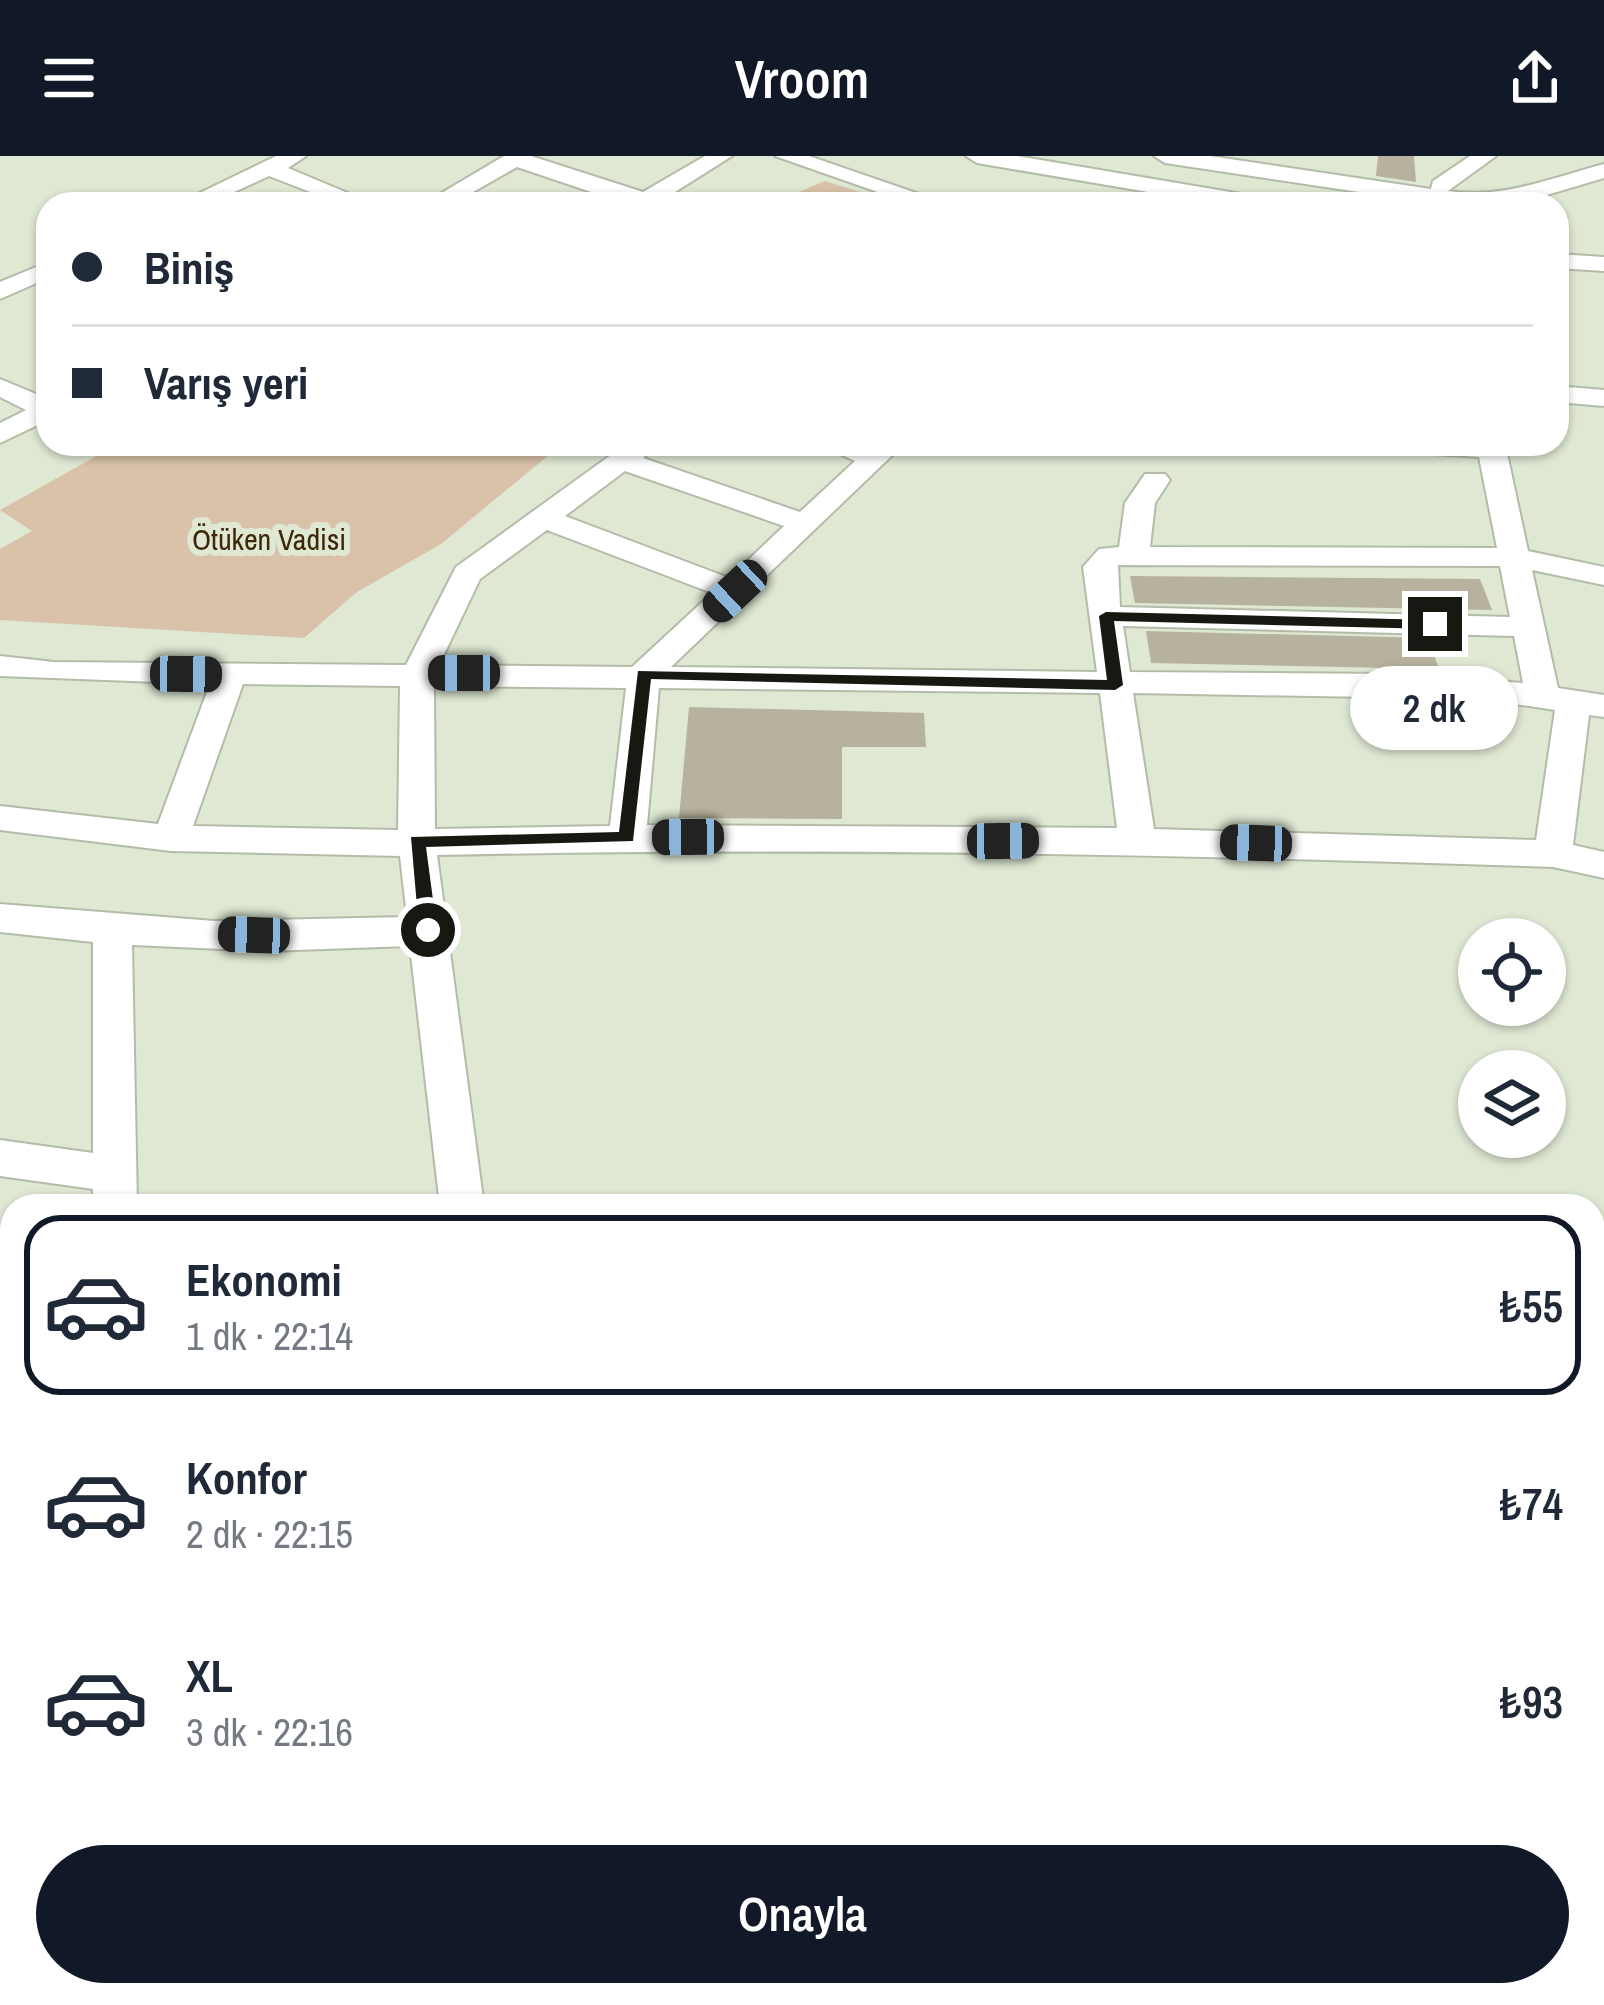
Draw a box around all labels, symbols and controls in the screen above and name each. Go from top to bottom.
text: Vroom [735,42,869,115]
icon: menu [36,45,102,111]
icon: share [1502,45,1568,111]
text: Biniş [144,237,234,298]
text: Varış yeri [144,352,308,413]
park label: Ötüken Vadisi [192,519,346,559]
car [696,553,774,629]
route end [1408,597,1462,651]
car [150,655,222,693]
car [428,655,500,691]
callout: 2 dk [1351,666,1519,750]
text: 2 dk [1403,682,1465,734]
car [652,818,724,856]
car [967,822,1039,860]
car [1219,824,1293,862]
route start [401,903,455,957]
car [217,916,291,954]
map controls [1458,918,1566,1158]
button: locate [1458,918,1566,1026]
button: layers [1458,1050,1566,1158]
text: Ekonomi [186,1249,342,1310]
icon: car [42,1251,150,1359]
text: ₺55 [1500,1275,1563,1336]
text: 1 dk · 22:14 [186,1310,353,1362]
text: Konfor [186,1447,307,1508]
icon: car [42,1449,150,1557]
text: ₺74 [1500,1473,1563,1534]
text: 2 dk · 22:15 [186,1508,353,1560]
text: XL [186,1645,233,1706]
icon: car [42,1647,150,1755]
text: ₺93 [1500,1671,1563,1732]
text: 3 dk · 22:16 [186,1706,353,1758]
button: Onayla [36,1845,1569,1983]

